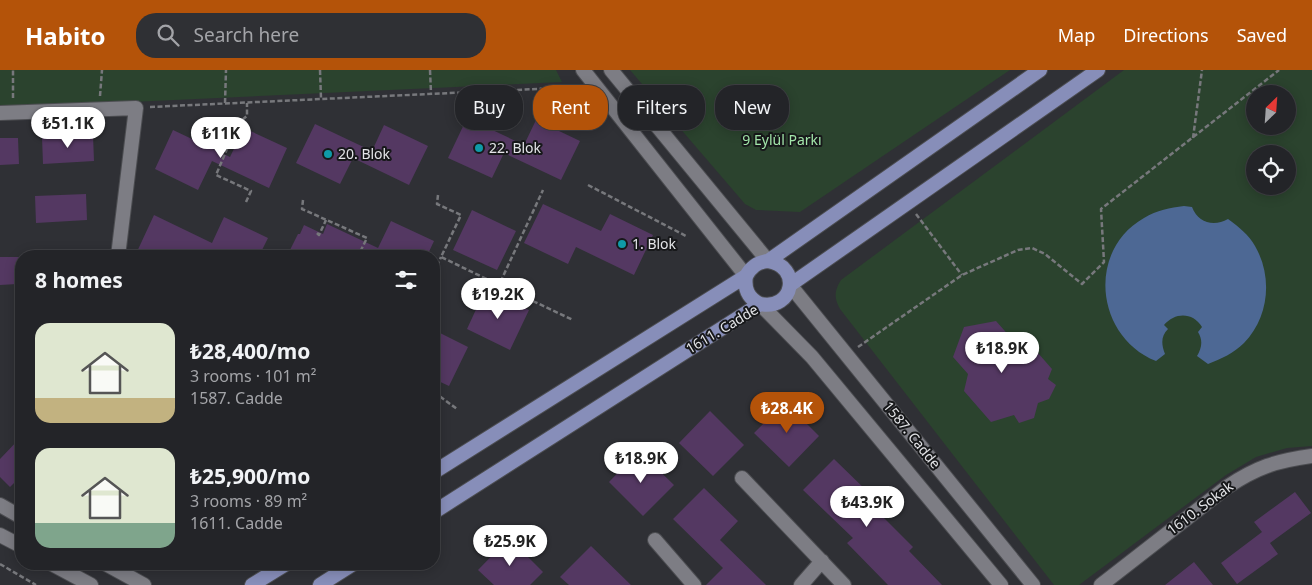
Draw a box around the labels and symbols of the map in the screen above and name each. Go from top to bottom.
north arrow [1246,85,1296,135]
pin: ₺51.1K [27,106,109,149]
pin: ₺11K [191,116,251,159]
park label: 9 Eylül Parkı [742,130,822,149]
place label: 22. Blok [489,138,542,157]
marker: 22. Blok [473,142,485,154]
place label: 20. Blok [338,144,391,163]
marker: 20. Blok [322,148,334,160]
place label: 1. Blok [632,234,677,253]
marker: 1. Blok [616,238,628,250]
pin: ₺19.2K [457,278,539,320]
street label: 1611. Cadde [682,299,762,358]
pin: ₺18.9K [961,332,1043,374]
pin: ₺28.4K [746,392,828,434]
street label: 1587. Cadde [879,397,945,472]
pin: ₺18.9K [600,442,682,484]
street label: 1610. Sokak [1163,476,1237,539]
pin: ₺43.9K [826,486,908,528]
pin: ₺25.9K [469,524,551,567]

